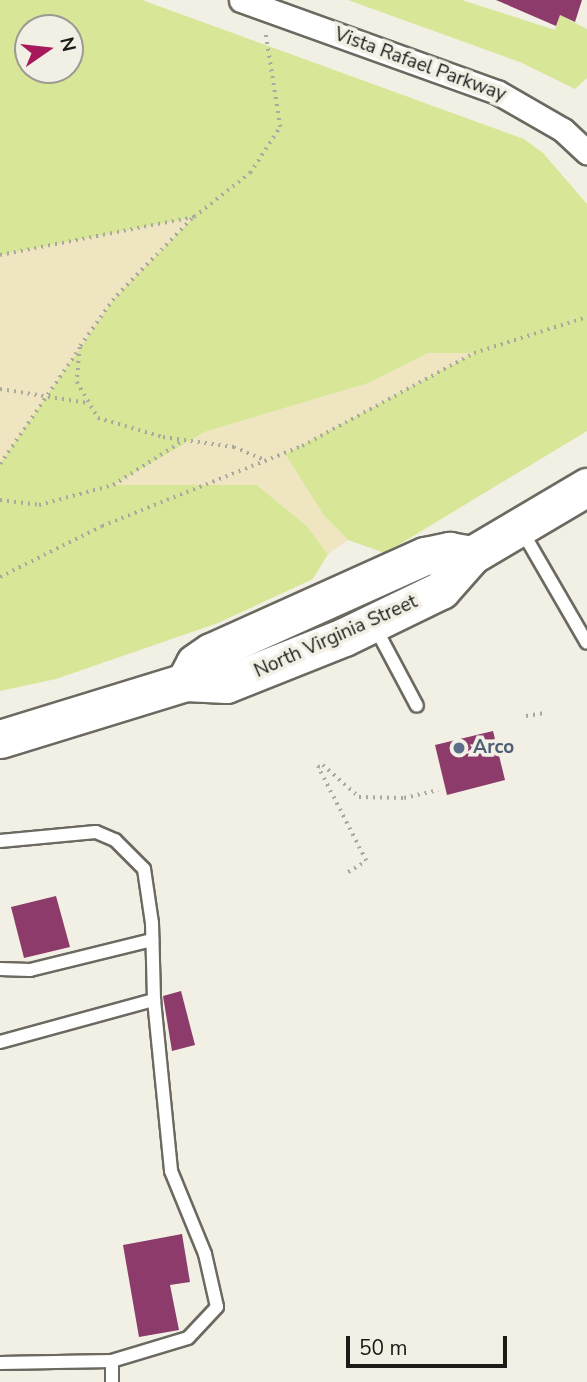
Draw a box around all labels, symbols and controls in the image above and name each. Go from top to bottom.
north arrow [14,14,84,84]
street label: Vista Rafael Parkway [331,23,509,107]
text: N [53,34,82,54]
street label: North Virginia Street [251,591,421,683]
place label: Arco [473,737,514,759]
marker: Arco [451,740,467,756]
scale bar [349,1322,510,1366]
text: 50 m [359,1334,408,1362]

